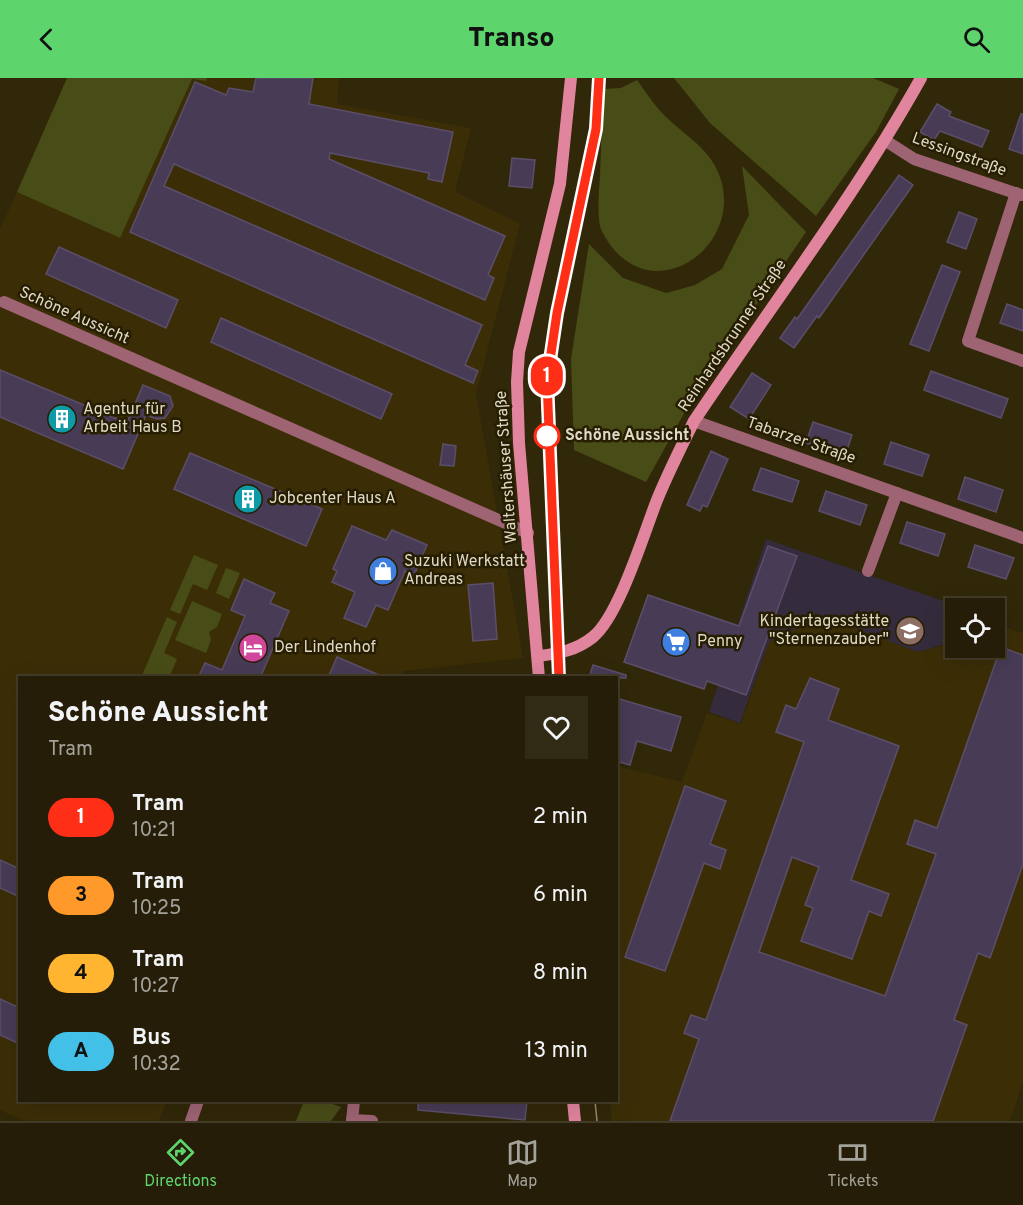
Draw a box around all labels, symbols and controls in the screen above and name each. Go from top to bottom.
text: Transo [468,22,555,56]
icon: back [30,23,63,56]
icon: search [960,23,993,56]
street label: Lessingstraße [909,129,1009,181]
street label: Reinhardsbrunner Straße [674,256,792,416]
street label: Schöne Aussicht [16,283,132,349]
line badge: 1 [528,356,566,396]
text: 1 [543,363,551,390]
street label: Waltershäuser Straße [492,390,522,544]
place label: Agentur für Arbeit Haus B [83,400,182,438]
building icon: Agentur für Arbeit Haus B [46,403,78,435]
street label: Tabarzer Straße [744,413,858,469]
marker: Schöne Aussicht [534,423,560,449]
place label: Schöne Aussicht [565,426,689,446]
building icon: Jobcenter Haus A [232,483,264,515]
place label: Jobcenter Haus A [269,489,396,509]
place label: Suzuki Werkstatt Andreas [404,552,525,590]
shop icon: Suzuki Werkstatt Andreas [367,555,399,587]
map controls [945,598,1005,658]
button: locate [945,598,1005,658]
place label: Kindertagesstätte "Sternenzauber" [760,612,889,650]
school or university icon: Kindertagesstätte "Sternenzauber" [894,615,926,647]
supermarket icon: Penny [660,626,692,658]
hotel icon: Der Lindenhof [237,632,269,664]
place label: Penny [697,632,743,652]
place label: Der Lindenhof [274,638,377,658]
text: Schöne Aussicht [48,696,269,732]
button: heart [525,696,588,759]
text: Tram [48,737,93,763]
text: Tram [132,791,184,818]
text: 1 [77,804,85,831]
text: 2 min [533,804,588,831]
text: 10:21 [132,818,177,844]
text: Tram [132,869,184,896]
text: 3 [75,882,87,909]
text: 6 min [533,882,588,909]
text: 10:25 [132,896,181,922]
text: Tram [132,947,184,974]
text: 4 [74,960,88,987]
text: 8 min [533,960,588,987]
text: 10:27 [132,974,179,1000]
text: Bus [132,1025,171,1052]
text: A [73,1038,89,1065]
text: 13 min [525,1038,588,1065]
text: 10:32 [132,1052,181,1078]
tab: Directions [144,1136,217,1192]
tab: Map [506,1136,539,1192]
tab: Tickets [827,1136,879,1192]

